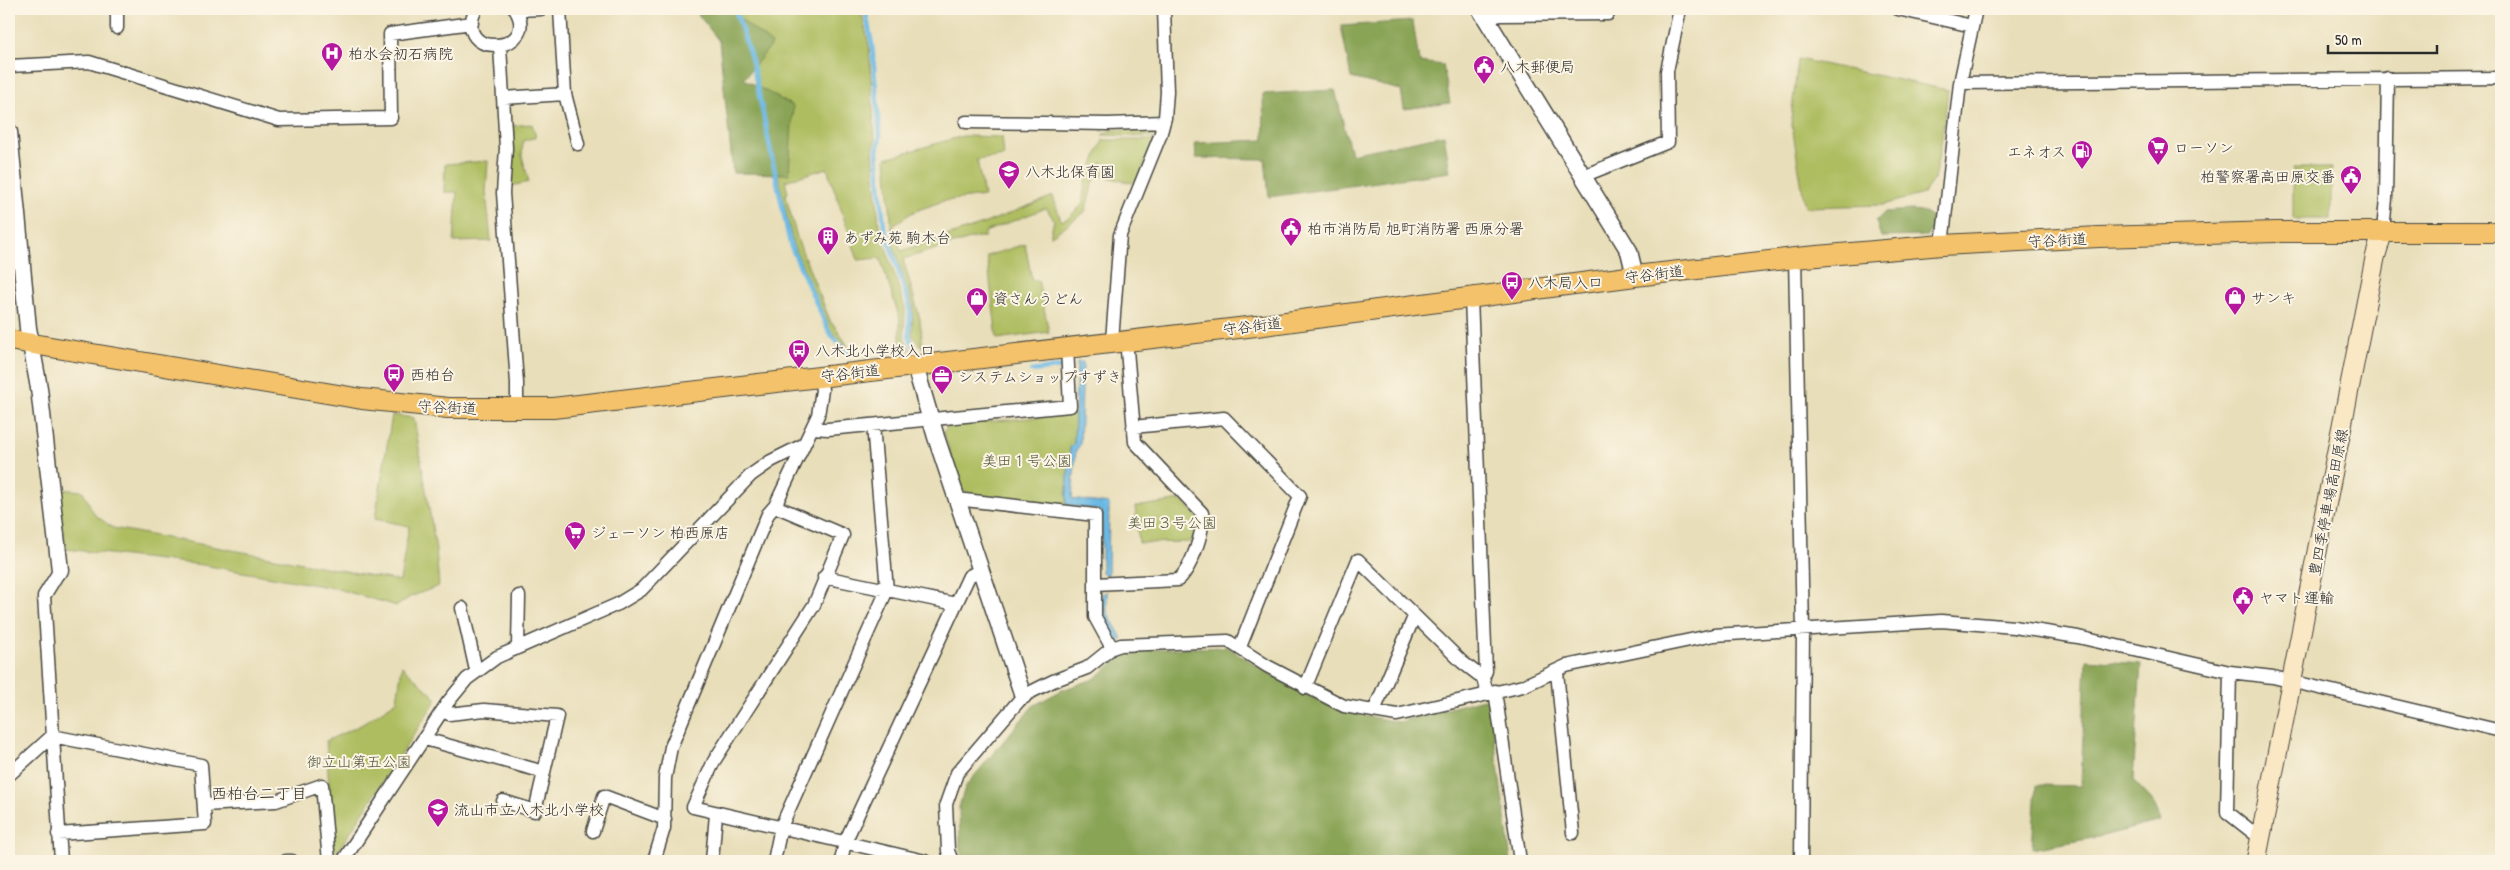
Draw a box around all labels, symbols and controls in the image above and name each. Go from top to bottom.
scale bar [2328,22,2436,54]
text: 50 m [2335,29,2362,50]
hospital icon: 柏水会初石病院 [320,41,344,72]
place label: 柏水会初石病院 [348,43,453,64]
public building icon: 八木郵便局 [1472,54,1496,85]
place label: 八木郵便局 [1500,56,1575,77]
supermarket icon: ローソン [2146,135,2170,166]
place label: ローソン [2174,137,2234,158]
fuel station icon: エネオス [2070,139,2094,170]
place label: エネオス [2007,141,2066,162]
school or university icon: 八木北保育園 [997,159,1021,190]
place label: 八木北保育園 [1025,161,1115,182]
public building icon: 柏警察署高田原交番 [2339,164,2363,195]
place label: 柏警察署高田原交番 [2200,166,2335,187]
public building icon: 柏市消防局 旭町消防署 西原分署 [1279,216,1303,247]
place label: 柏市消防局 旭町消防署 西原分署 [1307,218,1524,239]
building icon: あずみ苑 駒木台 [816,225,840,256]
place label: あずみ苑 駒木台 [844,227,951,248]
street label: 守谷街道 [2026,228,2088,252]
street label: 守谷街道 [1623,260,1685,288]
bus stop icon: 八木局入口 [1500,270,1524,301]
place label: 八木局入口 [1528,272,1603,293]
shop icon: サンキ [2223,285,2247,316]
shop icon: 資さんうどん [965,286,989,317]
place label: サンキ [2251,287,2296,308]
place label: 資さんうどん [993,288,1083,309]
street label: 守谷街道 [1221,312,1283,340]
bus stop icon: 八木北小学校入口 [787,338,811,369]
place label: 八木北小学校入口 [815,340,935,361]
street label: 守谷街道 [819,359,881,387]
bus stop icon: 西柏台 [382,362,406,393]
place label: 西柏台 [410,364,455,385]
office icon: システムショップすずき [930,364,954,395]
place label: システムショップすずき [958,366,1122,387]
street label: 守谷街道 [416,395,478,419]
street label: 豊四季停車場高田原線 [2303,426,2353,578]
park label: 美田１号公園 [982,450,1072,471]
park label: 美田３号公園 [1127,512,1217,533]
supermarket icon: ジェーソン 柏西原店 [563,520,587,551]
place label: ジェーソン 柏西原店 [591,522,729,543]
public building icon: ヤマト運輸 [2231,585,2255,616]
place label: ヤマト運輸 [2259,587,2334,608]
park label: 御立山第五公園 [306,751,412,772]
district label: 西柏台二丁目 [211,782,307,804]
school or university icon: 流山市立八木北小学校 [426,797,450,828]
place label: 流山市立八木北小学校 [454,799,604,820]

